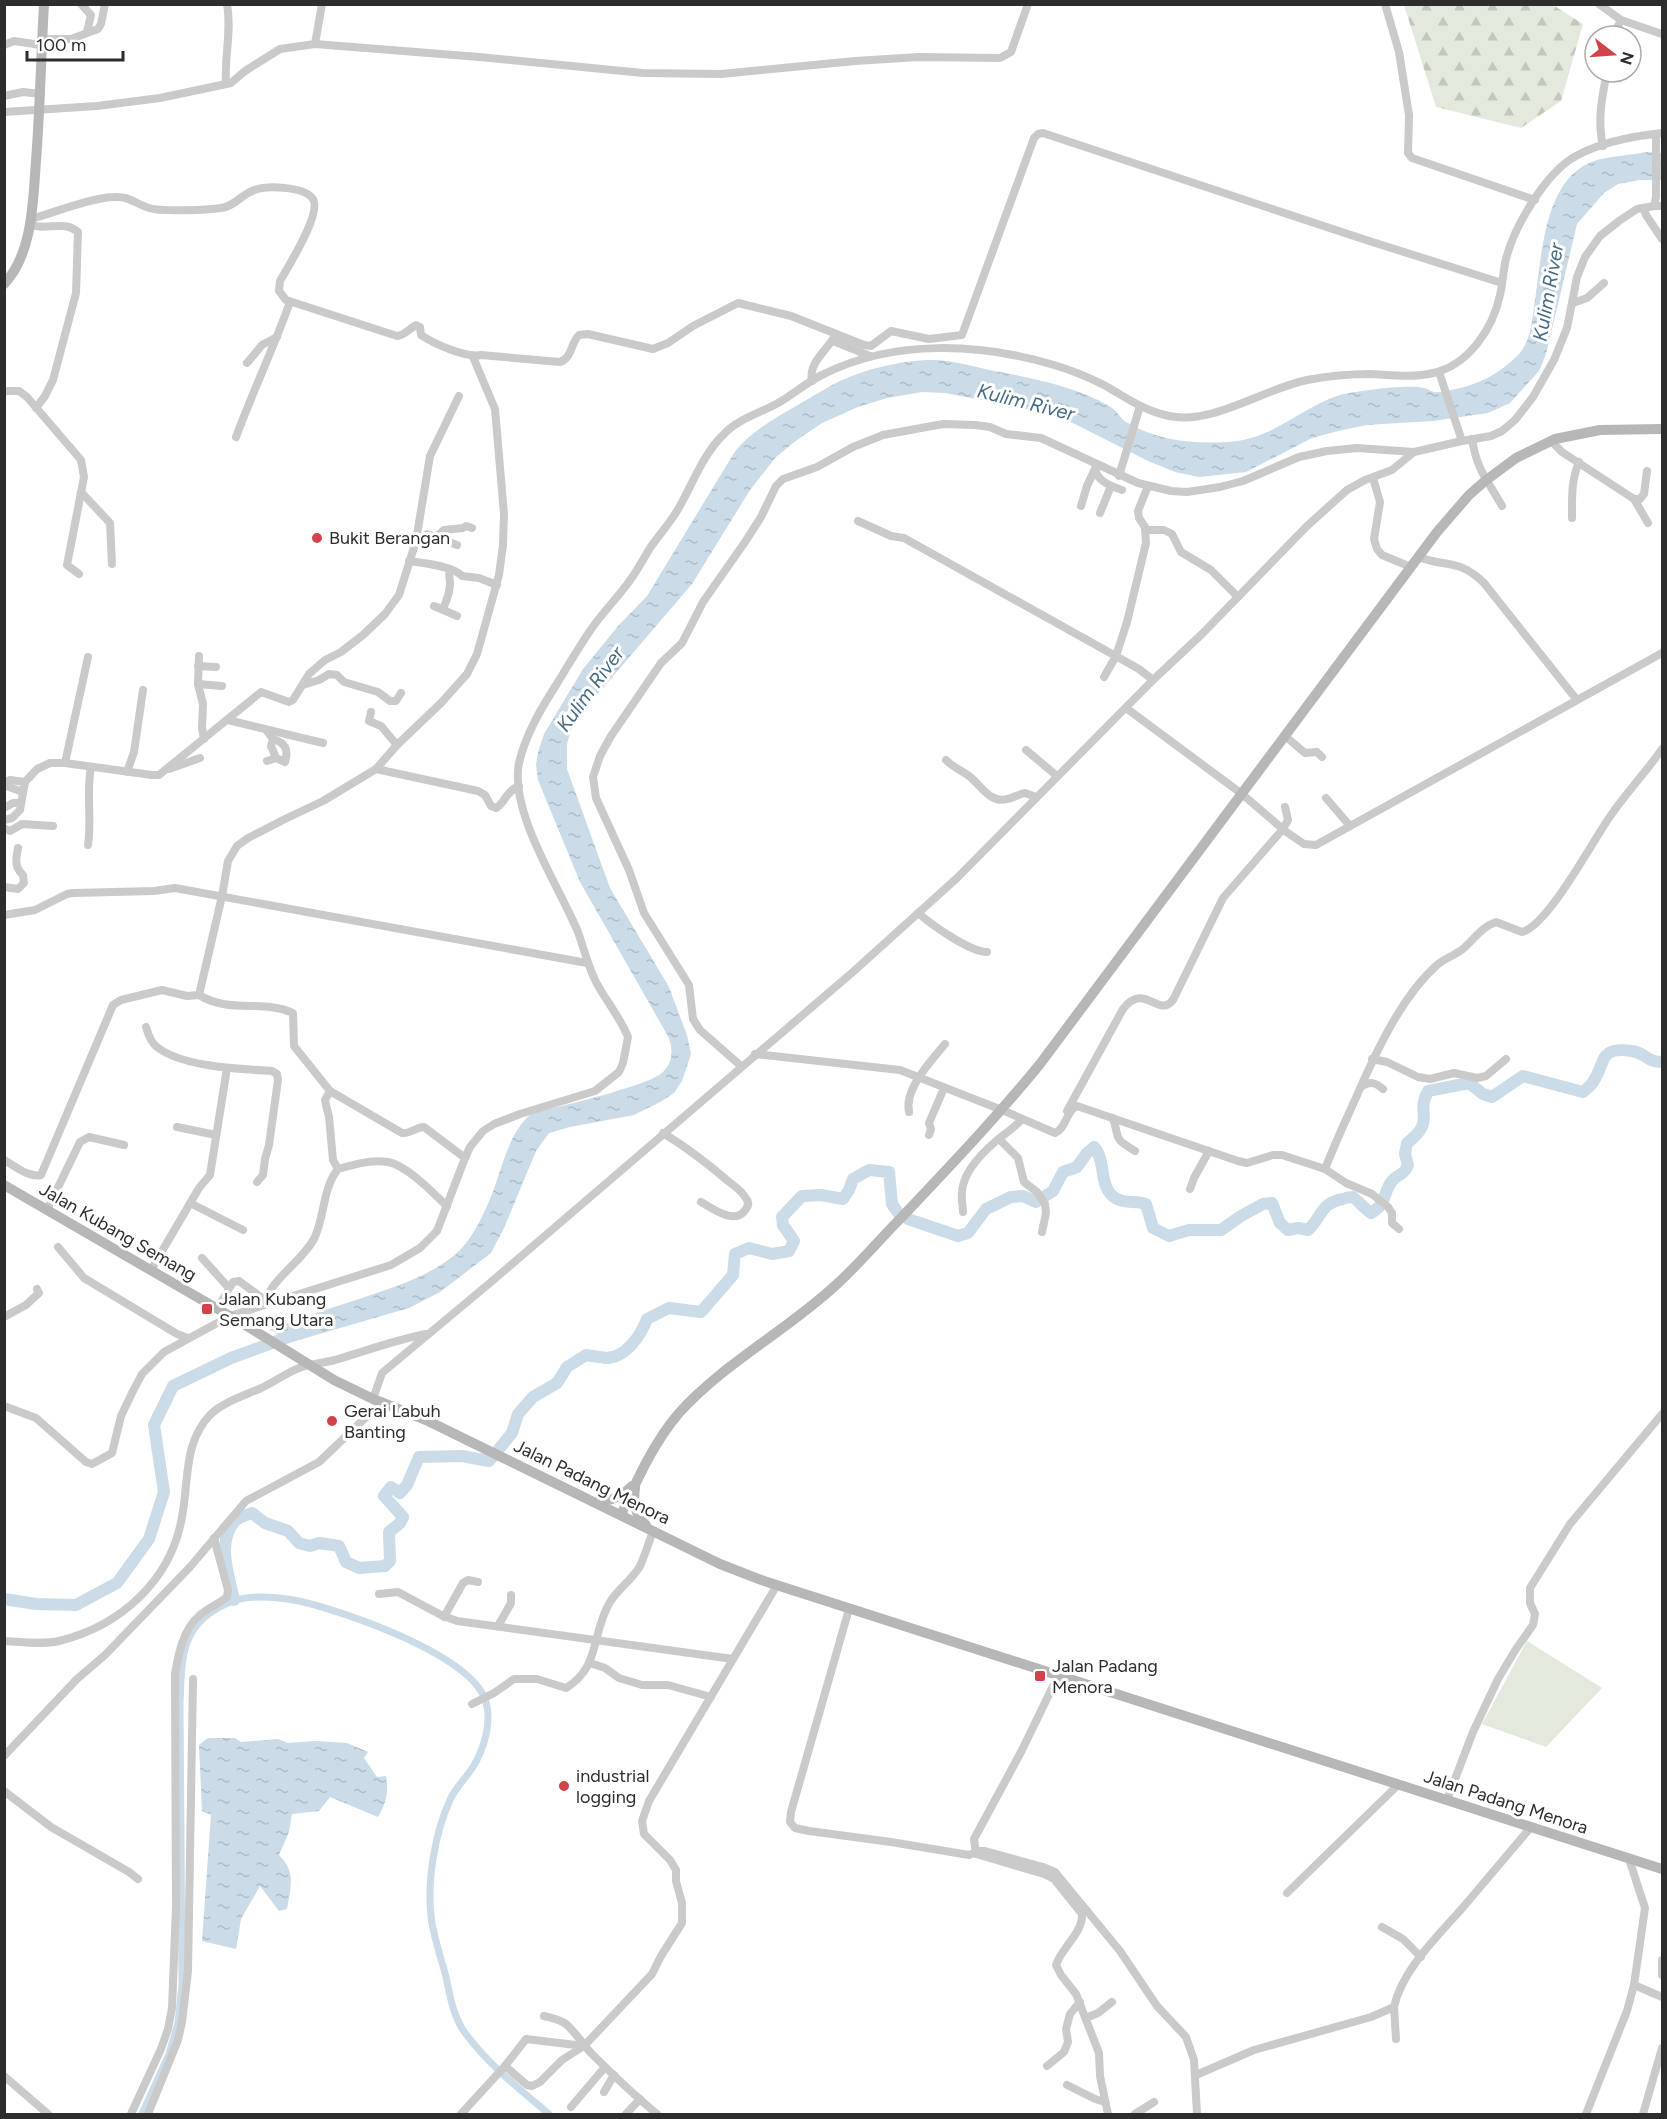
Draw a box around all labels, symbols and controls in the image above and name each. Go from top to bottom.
scale bar [27,24,123,62]
north arrow [1583,24,1643,84]
text: 100 m [36,34,86,56]
text: N [1616,50,1638,67]
water label: Kulim River [1528,240,1569,343]
water label: Kulim River [975,378,1078,426]
place label: Bukit Berangan [329,527,450,549]
marker: Bukit Berangan [310,531,324,545]
water label: Kulim River [551,641,630,736]
street label: Jalan Kubang Semang [35,1178,201,1286]
place label: Jalan Kubang Semang Utara [219,1288,333,1331]
marker: Jalan Kubang Semang Utara [200,1302,214,1316]
place label: Gerai Labuh Banting [344,1400,441,1443]
marker: Gerai Labuh Banting [325,1414,339,1428]
street label: Jalan Padang Menora [510,1435,674,1529]
place label: Jalan Padang Menora [1052,1655,1158,1698]
marker: Jalan Padang Menora [1033,1669,1047,1683]
place label: industrial logging [576,1765,649,1808]
street label: Jalan Padang Menora [1421,1765,1591,1839]
marker: industrial logging [557,1779,571,1793]

